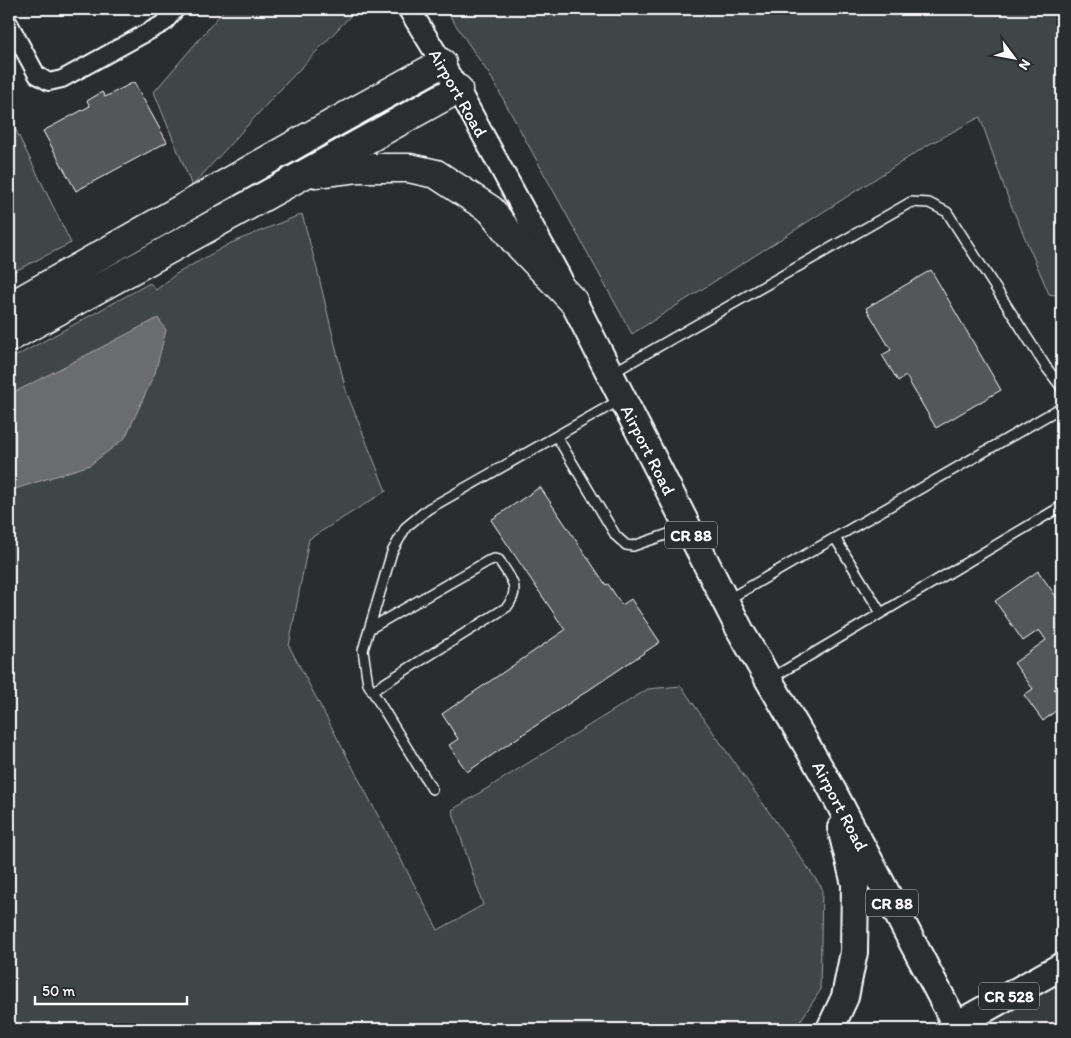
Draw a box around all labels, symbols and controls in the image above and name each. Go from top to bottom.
north arrow [988,32,1038,82]
street label: Airport Road [424,45,492,141]
text: N [1015,56,1034,73]
street label: Airport Road [616,401,680,499]
road number: CR 88 [665,522,717,548]
street label: Airport Road [807,757,873,855]
road number: CR 88 [866,890,918,916]
scale bar [35,973,188,1005]
text: 50 m [42,982,75,1000]
road number: CR 528 [979,982,1039,1009]

